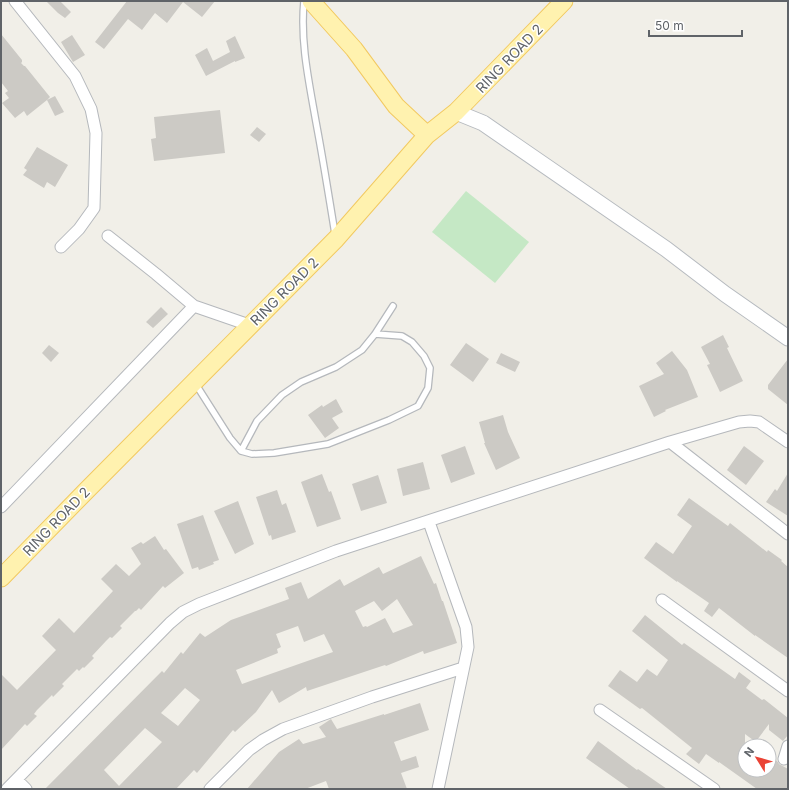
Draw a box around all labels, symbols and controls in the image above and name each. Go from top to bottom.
scale bar [649,12,742,38]
text: 50 m [655,18,684,33]
street label: RING ROAD 2 [472,20,546,96]
street label: RING ROAD 2 [246,253,322,329]
street label: RING ROAD 2 [19,483,93,559]
north arrow [737,738,777,778]
text: N [741,744,757,760]

